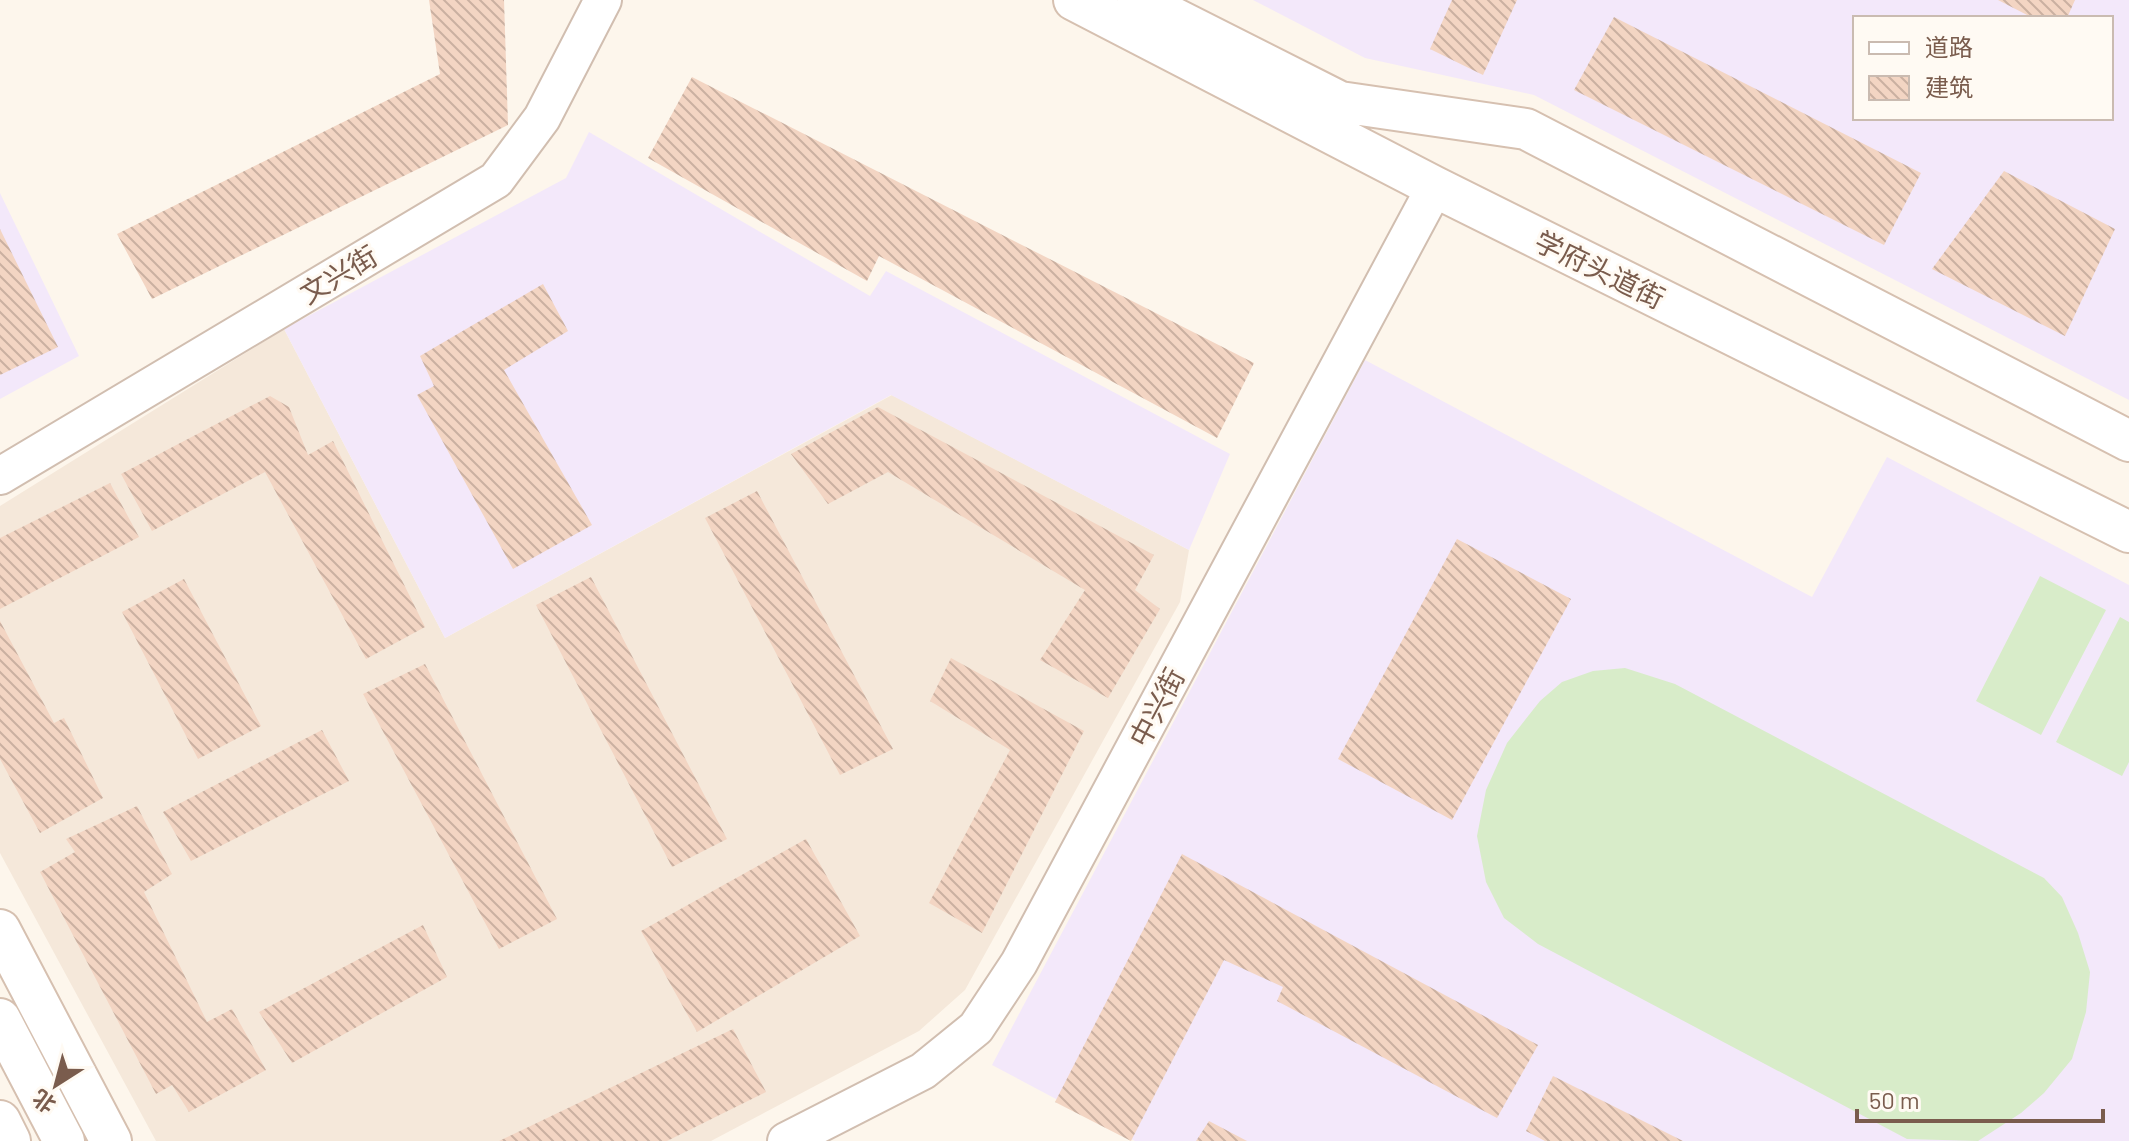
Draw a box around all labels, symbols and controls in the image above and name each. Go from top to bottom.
legend [1853,16,2113,120]
text: 道路 [1925,32,1973,61]
text: 建筑 [1925,72,1973,101]
street label: 学府头道街 [1530,223,1670,315]
street label: 文兴街 [293,238,383,310]
street label: 中兴街 [1121,662,1191,752]
north arrow [16,1045,96,1125]
scale bar [1857,1073,2103,1123]
text: 北 [27,1085,60,1119]
text: 50 m [1869,1085,1920,1114]

